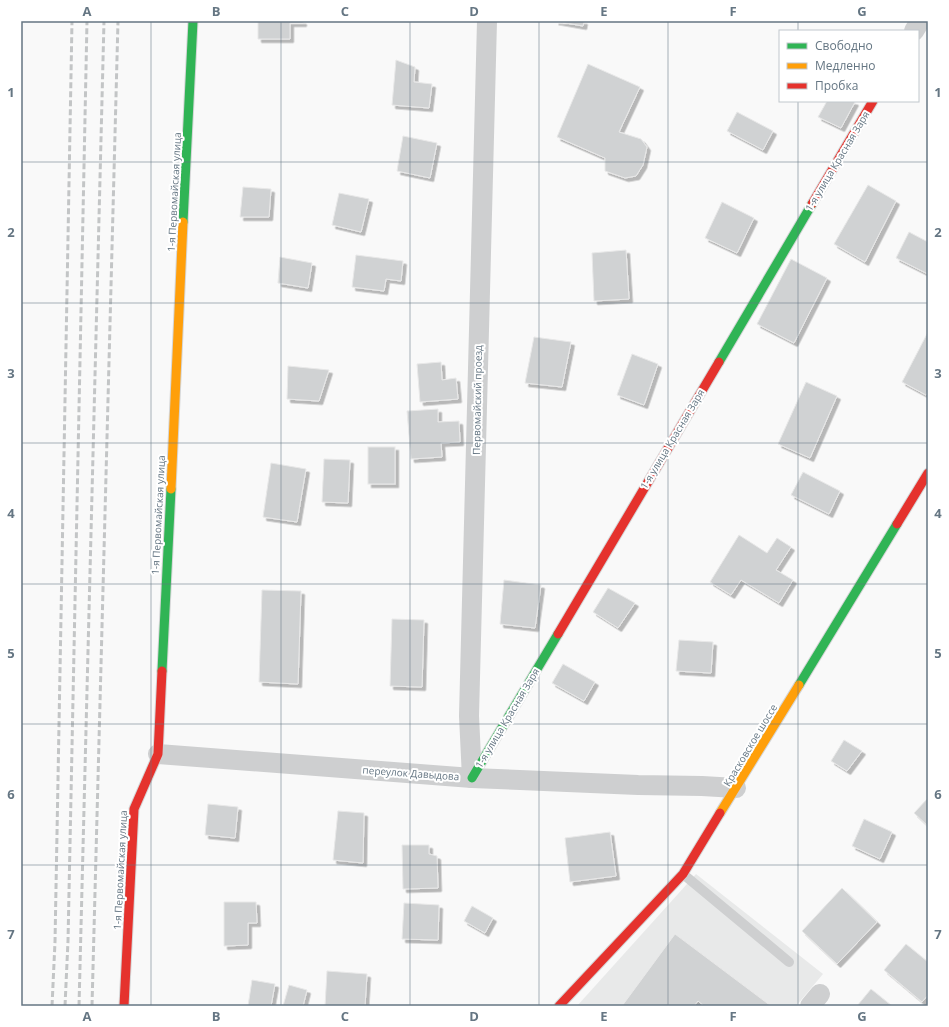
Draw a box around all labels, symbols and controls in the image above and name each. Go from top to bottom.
text: A [83,2,92,20]
text: B [212,2,221,20]
text: C [341,2,349,20]
text: D [469,2,479,20]
text: E [600,2,608,20]
text: F [729,2,737,20]
text: G [857,2,867,20]
legend [779,30,919,102]
text: Свободно [815,37,873,54]
text: Медленно [815,57,875,74]
text: Пробка [815,77,858,94]
text: 1 [7,83,15,101]
text: 1 [934,83,942,101]
street label: 1-я улица Красная Заря [802,108,872,214]
street label: 1-я Первомайская улица [164,132,184,252]
text: 2 [7,223,15,241]
text: 2 [934,223,942,241]
street label: Первомайский проезд [469,345,485,455]
text: 3 [7,364,15,382]
text: 3 [934,364,942,382]
street label: 1-я улица Красная Заря [637,386,707,492]
street label: 1-я Первомайская улица [148,455,168,575]
text: 4 [7,504,15,522]
text: 4 [934,504,942,522]
text: 5 [7,644,15,662]
text: 5 [934,644,942,662]
street label: 1-я улица Красная Заря [472,665,542,771]
street label: Красковское шоссе [720,701,780,789]
street label: переулок Давыдова [362,763,460,783]
text: 6 [7,785,15,803]
text: 6 [934,785,942,803]
street label: 1-я Первомайская улица [110,810,130,930]
text: 7 [7,925,15,943]
text: 7 [934,925,942,943]
text: A [83,1007,92,1025]
text: B [212,1007,221,1025]
text: C [341,1007,349,1025]
text: D [469,1007,479,1025]
text: E [600,1007,608,1025]
text: F [729,1007,737,1025]
text: G [857,1007,867,1025]

